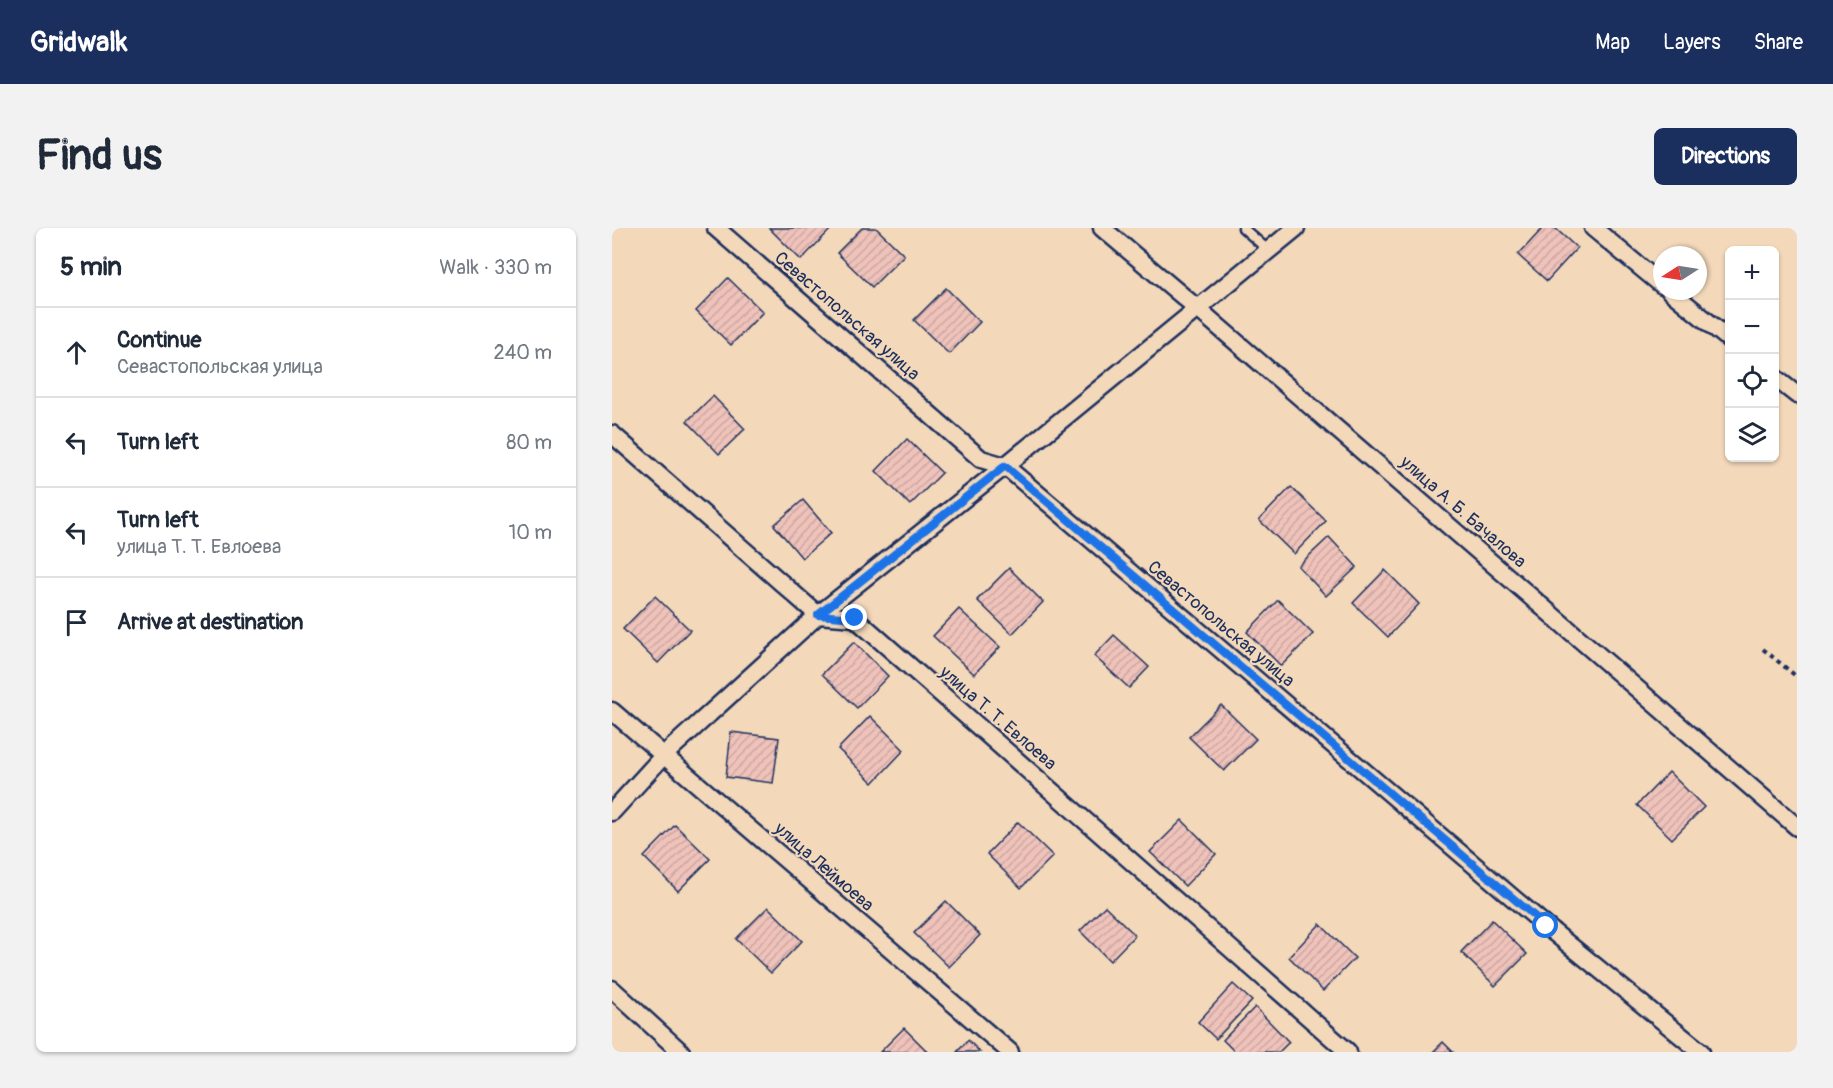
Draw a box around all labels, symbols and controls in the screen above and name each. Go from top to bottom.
text: Gridwalk [30,25,128,60]
text: Map [1595,29,1630,56]
text: Layers [1663,29,1721,56]
text: Share [1754,29,1803,56]
button: Directions [1654,128,1797,185]
text: Find us [36,130,162,182]
north arrow [1653,246,1707,300]
map controls [1725,246,1779,462]
button: + [1725,246,1779,300]
street label: Севастопольская улица [770,247,924,385]
text: 5 min [60,251,122,283]
text: Walk · 330 m [439,255,552,280]
button: − [1725,300,1779,354]
text: Continue [117,326,201,354]
icon: ahead [60,336,93,369]
text: 240 m [493,340,552,365]
text: Севастопольская улица [117,354,323,379]
button: locate [1725,354,1779,408]
button: layers [1725,408,1779,462]
icon: left [60,426,93,459]
text: Turn left [117,428,199,456]
text: 80 m [506,430,552,455]
street label: улица А. Б. Бачалова [1394,450,1531,573]
text: Turn left [117,506,199,534]
icon: left [60,516,93,549]
text: 10 m [508,520,552,545]
text: улица Т. Т. Евлоева [117,534,281,559]
street label: Севастопольская улица [1143,556,1299,692]
route end [841,604,867,630]
icon: arrive [60,606,93,639]
text: Arrive at destination [117,608,303,636]
street label: улица Т. Т. Евлоева [934,660,1061,775]
street label: улица Леймоева [769,817,879,917]
route start [1532,912,1558,938]

